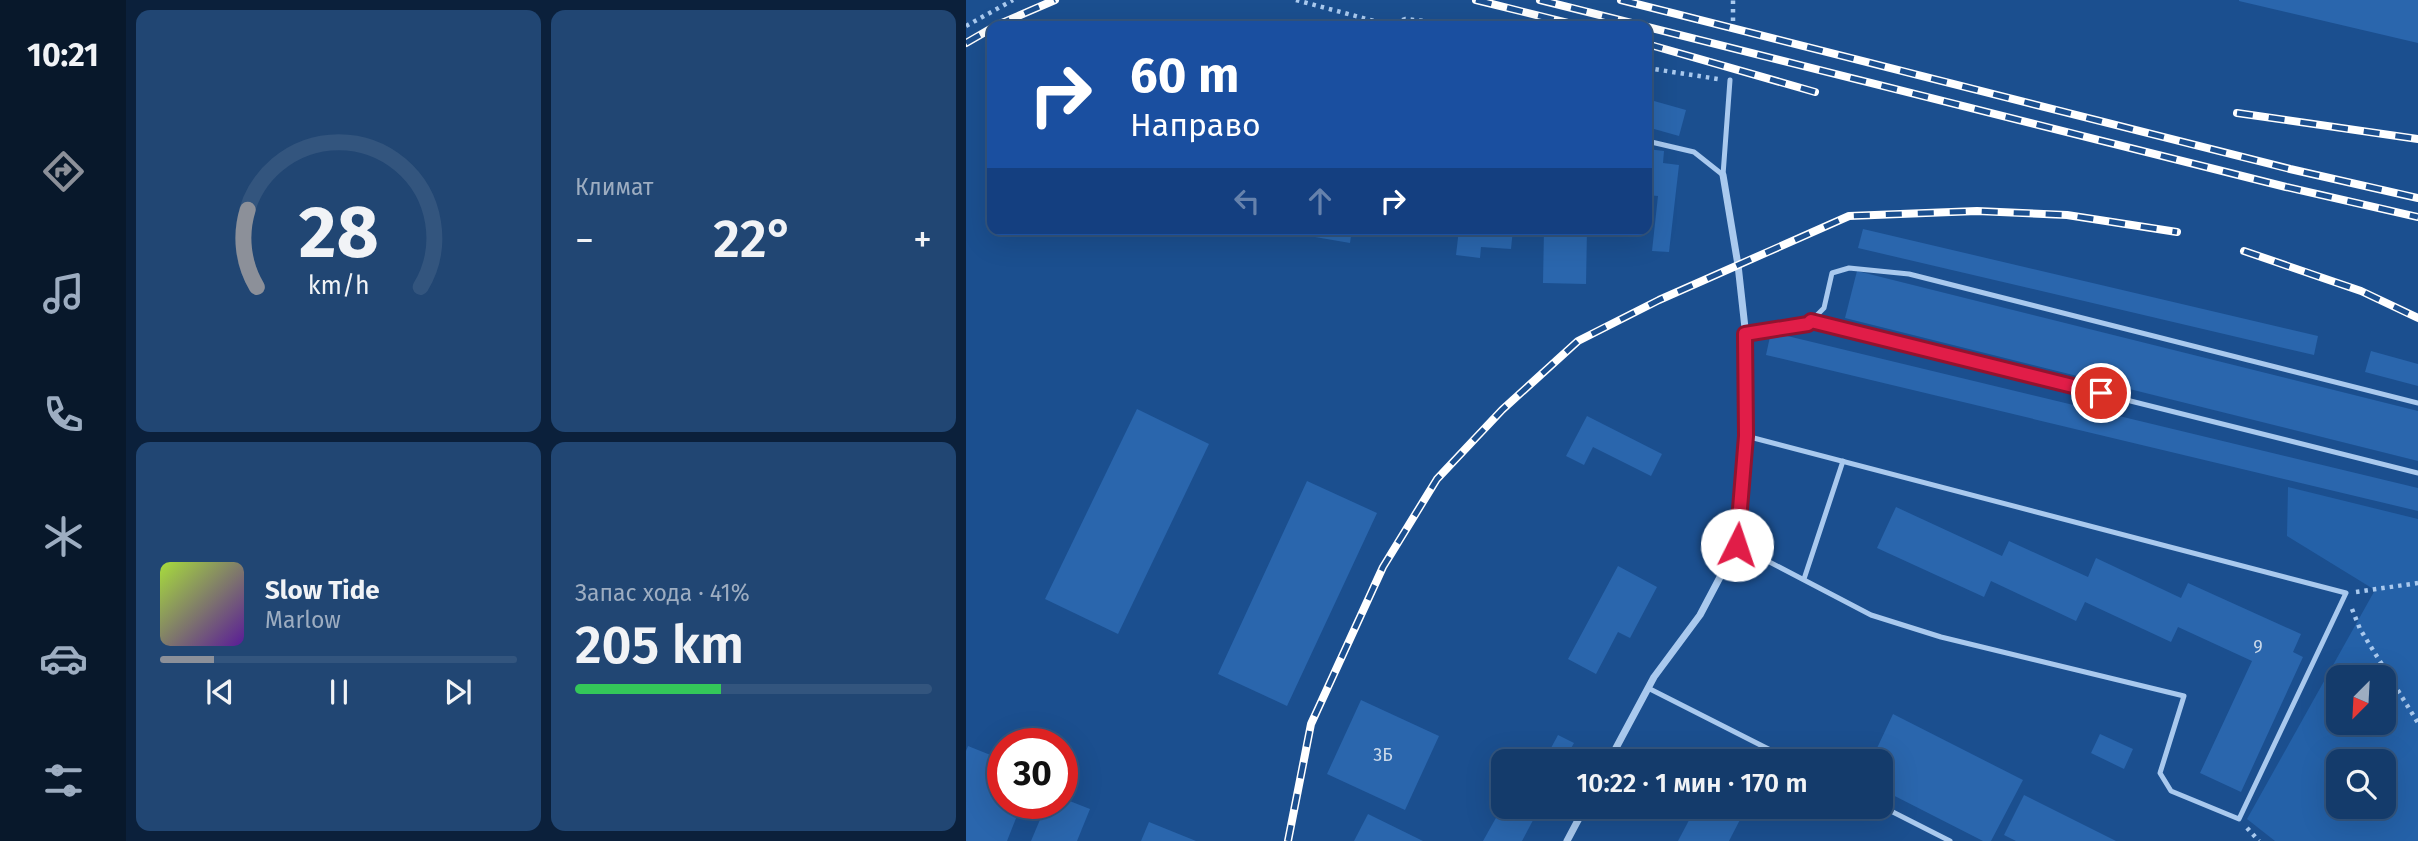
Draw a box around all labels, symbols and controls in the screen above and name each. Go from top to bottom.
text: 10:21 [27,36,99,74]
text: 60 m [1130,46,1239,105]
icon: right [1015,49,1106,140]
text: Направо [1130,106,1261,144]
icon: directions [39,147,88,196]
text: Климат [575,173,653,201]
icon: left [1228,182,1266,220]
icon: ahead [1301,182,1339,220]
icon: right [1374,182,1412,220]
text: 28 [299,189,378,276]
text: 22° [713,208,794,271]
text: − [575,217,594,263]
text: + [913,217,932,263]
icon: music [39,269,88,318]
text: km/h [308,271,369,301]
pin [2071,363,2131,423]
icon: arrive [2082,374,2120,412]
icon: phone [39,390,88,439]
position arrow [1700,508,1774,582]
icon: climate [39,512,88,561]
text: Slow Tide [265,575,380,606]
text: Запас хода · 41% [575,579,750,607]
text: Marlow [265,606,341,634]
text: 205 km [575,614,744,677]
icon: car [39,634,88,683]
house number: 9 [2253,636,2263,658]
north arrow [2326,665,2396,735]
map controls [2326,665,2396,819]
icon: previous [201,673,239,711]
icon: pause [320,673,358,711]
icon: next [439,673,477,711]
speed limit sign: 30 [987,728,1078,819]
house number: 3Б [1373,744,1393,766]
button: search [2326,749,2396,819]
icon: filters [39,756,88,805]
text: 10:22 · 1 мин · 170 m [1576,768,1808,799]

